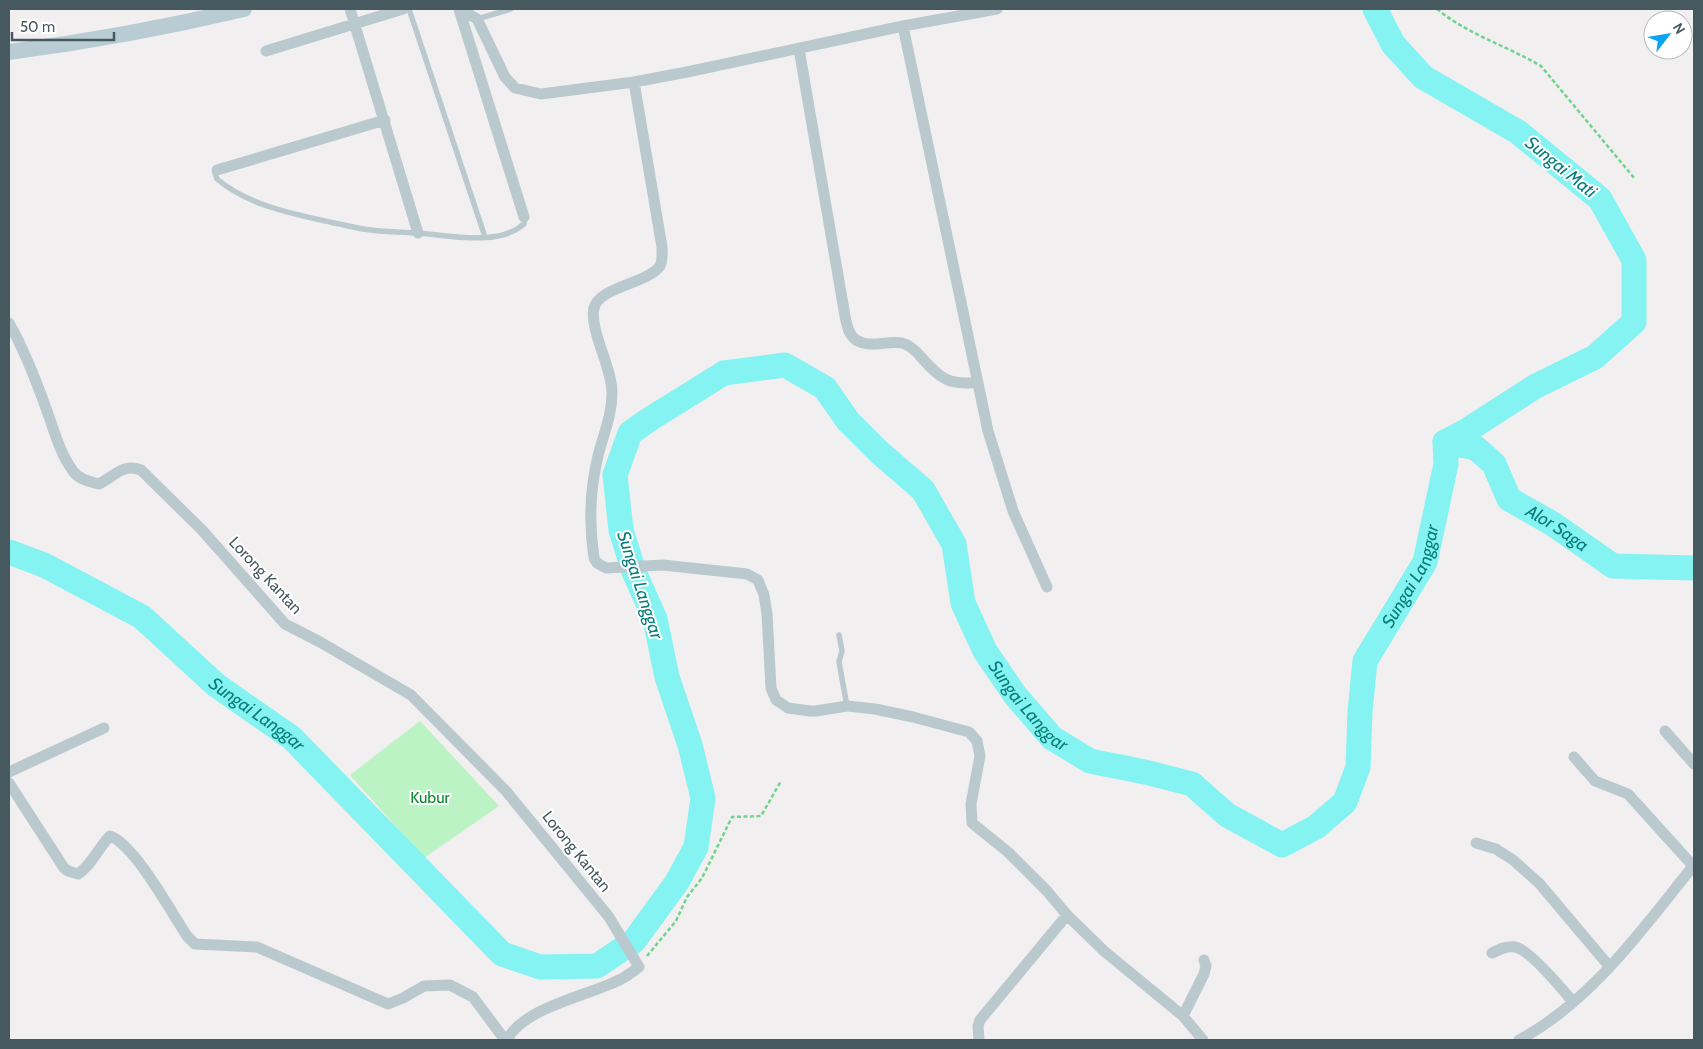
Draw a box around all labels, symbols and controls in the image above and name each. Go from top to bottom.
scale bar [12,10,115,42]
north arrow [1643,10,1693,60]
text: 50 m [20,18,55,36]
text: N [1669,19,1689,37]
water label: Sungai Mati [1521,132,1602,203]
water label: Alor Saga [1521,499,1593,556]
water label: Sungai Langgar [1377,521,1444,632]
water label: Sungai Langgar [612,528,668,643]
street label: Lorong Kantan [225,533,306,618]
water label: Sungai Langgar [984,656,1073,757]
water label: Sungai Langgar [204,673,311,757]
park label: Kubur [410,788,451,807]
street label: Lorong Kantan [538,807,615,896]

